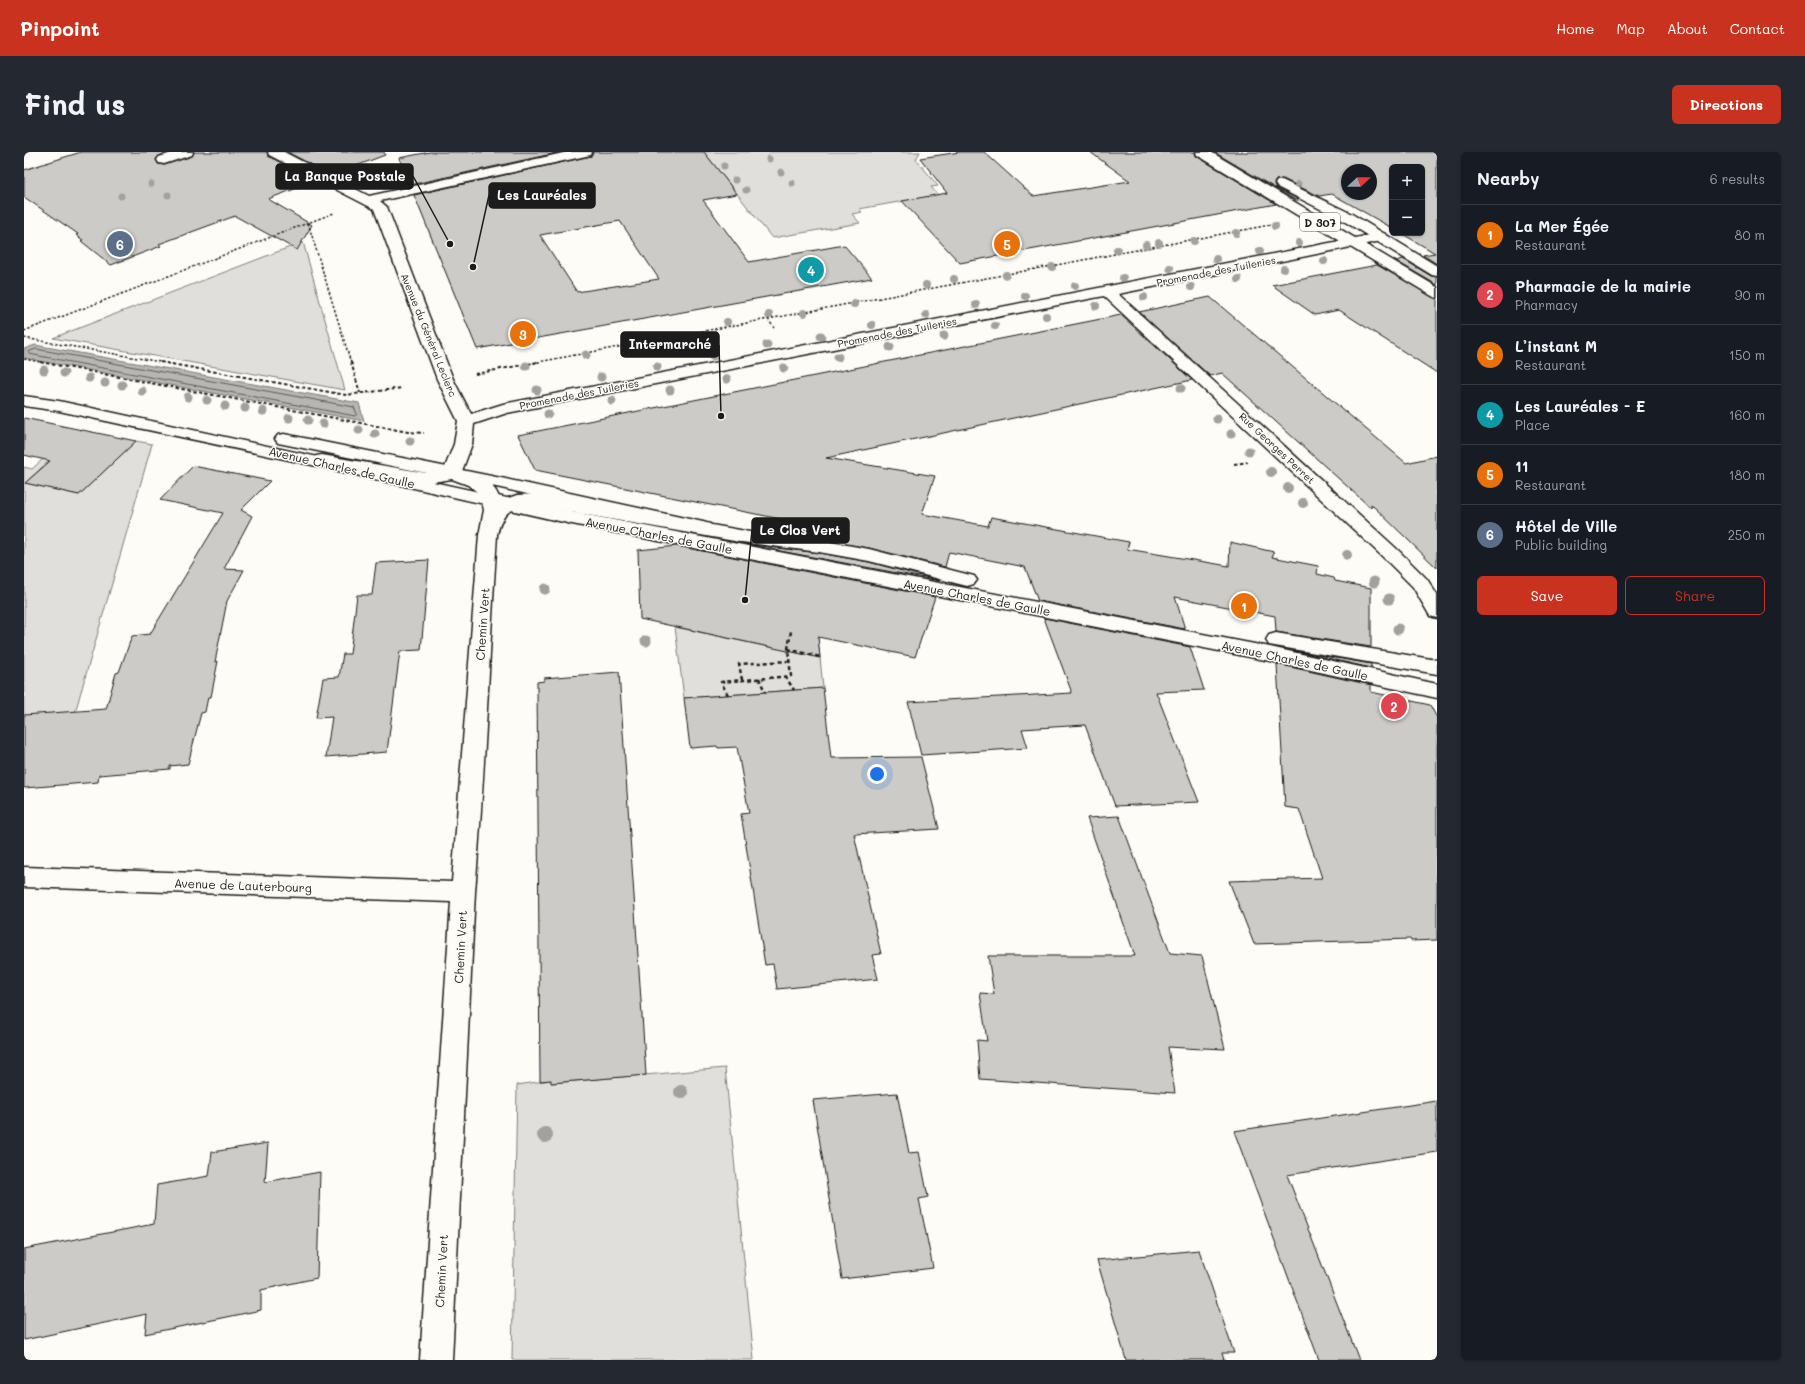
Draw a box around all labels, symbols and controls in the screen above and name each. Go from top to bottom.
text: Pinpoint [20,16,100,41]
text: Home [1556,19,1594,38]
text: Map [1616,19,1645,38]
text: About [1667,19,1708,38]
text: Contact [1730,19,1785,38]
button: Directions [1672,85,1781,124]
text: Find us [24,86,125,122]
callout: La Banque Postale [276,164,413,189]
north arrow [1341,164,1377,200]
map controls [1389,164,1425,236]
button: + [1389,164,1425,200]
text: La Banque Postale [284,167,406,184]
text: Nearby [1477,167,1539,189]
text: 6 results [1710,170,1765,187]
callout: Les Lauréales [489,183,595,208]
text: Les Lauréales [497,186,587,203]
button: − [1389,200,1425,236]
road number: D 307 [1300,213,1340,231]
text: La Mer Égée [1515,216,1609,236]
text: 1 [1487,226,1493,243]
text: 80 m [1735,226,1765,243]
pin: 6 [107,229,133,259]
pin: 5 [994,229,1020,259]
text: Restaurant [1515,236,1586,253]
street label: Promenade des Tuileries [1155,253,1277,289]
pin: 4 [798,255,824,285]
street label: Avenue du Général Leclerc [398,271,460,399]
text: Pharmacie de la mairie [1515,276,1691,296]
text: 2 [1486,286,1494,303]
text: 90 m [1735,286,1765,303]
text: Pharmacy [1515,296,1578,313]
street label: Promenade des Tuileries [836,314,958,350]
pin: 3 [510,319,536,349]
callout: Intermarché [621,332,719,357]
text: Intermarché [629,335,712,352]
text: L’instant M [1515,336,1597,356]
text: 3 [1486,346,1494,363]
text: 150 m [1729,346,1765,363]
text: Restaurant [1515,356,1586,373]
street label: Promenade des Tuileries [518,376,640,412]
text: Les Lauréales - E [1515,396,1645,416]
text: 4 [1486,406,1494,423]
text: 160 m [1729,406,1765,423]
street label: Rue Georges Perret [1236,409,1318,487]
text: Place [1515,416,1550,433]
street label: Avenue Charles de Gaulle [267,442,417,492]
text: 11 [1515,456,1528,476]
text: 5 [1486,466,1494,483]
text: 180 m [1729,466,1765,483]
text: Restaurant [1515,476,1586,493]
street label: Avenue Charles de Gaulle [584,513,734,557]
text: Hôtel de Ville [1515,516,1617,536]
callout: Le Clos Vert [752,518,849,543]
text: Le Clos Vert [759,521,841,538]
text: 6 [1486,526,1494,543]
text: 250 m [1728,526,1765,543]
text: Public building [1515,536,1607,553]
street label: Avenue Charles de Gaulle [902,575,1052,619]
button: Save [1477,576,1617,615]
button: Share [1625,576,1765,615]
street label: Chemin Vert [471,587,493,661]
pin: 1 [1231,591,1257,621]
street label: Avenue Charles de Gaulle [1220,637,1370,683]
pin: 2 [1381,691,1407,721]
your location [867,764,887,784]
street label: Avenue de Lauterbourg [174,875,312,895]
street label: Chemin Vert [450,910,470,984]
street label: Chemin Vert [431,1234,451,1308]

